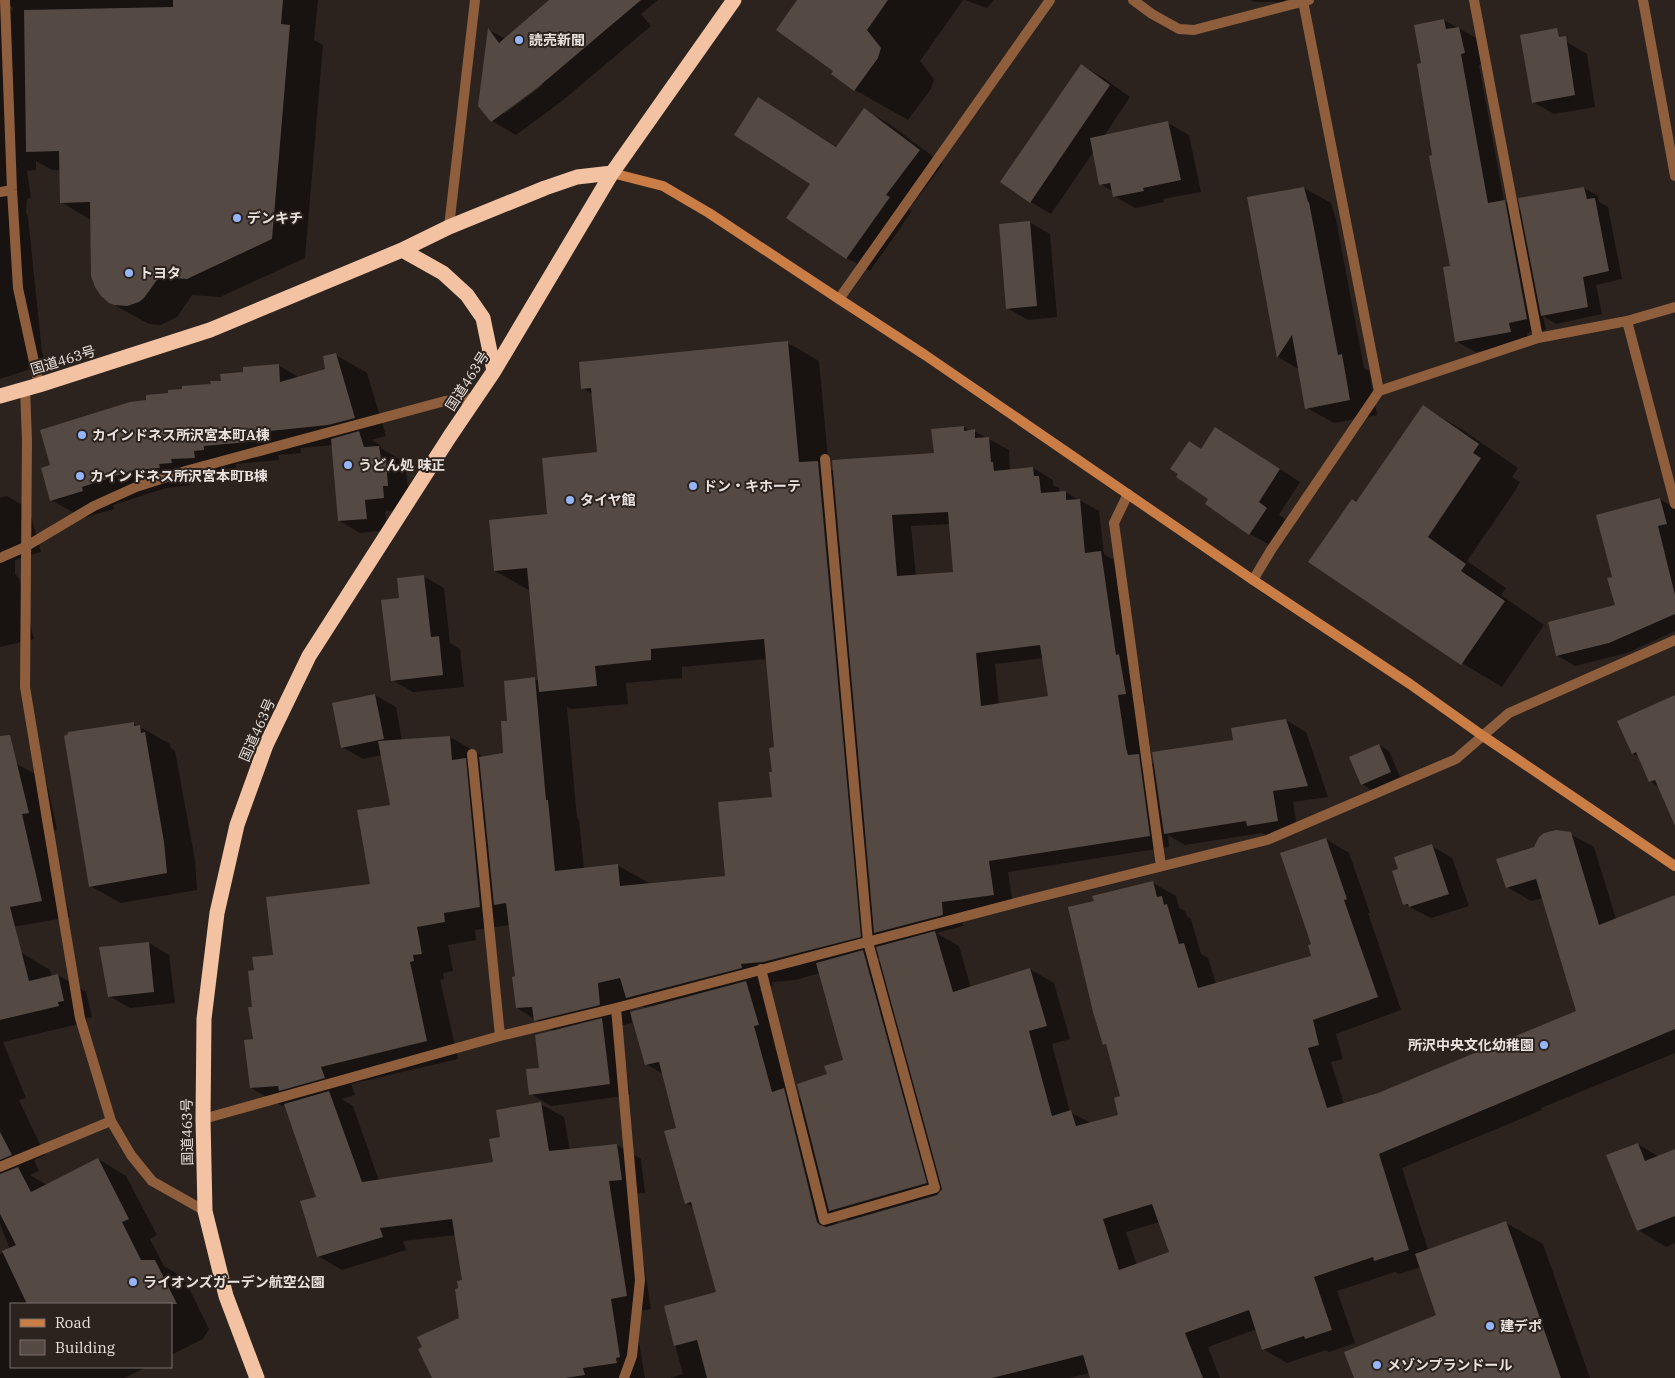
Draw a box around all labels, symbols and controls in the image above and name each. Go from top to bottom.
place label: 読売新聞 [529,31,585,49]
marker: 読売新聞 [513,34,525,46]
place label: デンキチ [247,209,303,227]
marker: デンキチ [231,212,243,224]
place label: トヨタ [139,264,181,282]
marker: トヨタ [123,267,135,279]
street label: 国道463号 [28,342,98,378]
street label: 国道463号 [441,348,493,414]
place label: カインドネス所沢宮本町A棟 [92,426,270,444]
marker: カインドネス所沢宮本町A棟 [76,429,88,441]
place label: うどん処 味正 [358,456,445,474]
marker: うどん処 味正 [342,459,354,471]
place label: カインドネス所沢宮本町B棟 [90,467,268,485]
marker: カインドネス所沢宮本町B棟 [74,470,86,482]
place label: ドン・キホーテ [703,477,801,495]
marker: ドン・キホーテ [687,480,699,492]
place label: タイヤ館 [580,491,636,509]
marker: タイヤ館 [564,494,576,506]
street label: 国道463号 [235,696,279,764]
place label: 所沢中央文化幼稚園 [1408,1036,1534,1054]
marker: 所沢中央文化幼稚園 [1538,1039,1550,1051]
street label: 国道463号 [177,1098,197,1166]
place label: ライオンズガーデン航空公園 [143,1273,325,1291]
marker: ライオンズガーデン航空公園 [127,1276,139,1288]
legend [10,1303,172,1368]
text: Road [55,1313,91,1332]
place label: 建デポ [1500,1317,1542,1335]
marker: 建デポ [1484,1320,1496,1332]
text: Building [55,1338,115,1357]
place label: メゾンプランドール [1387,1356,1513,1374]
marker: メゾンプランドール [1371,1359,1383,1371]

